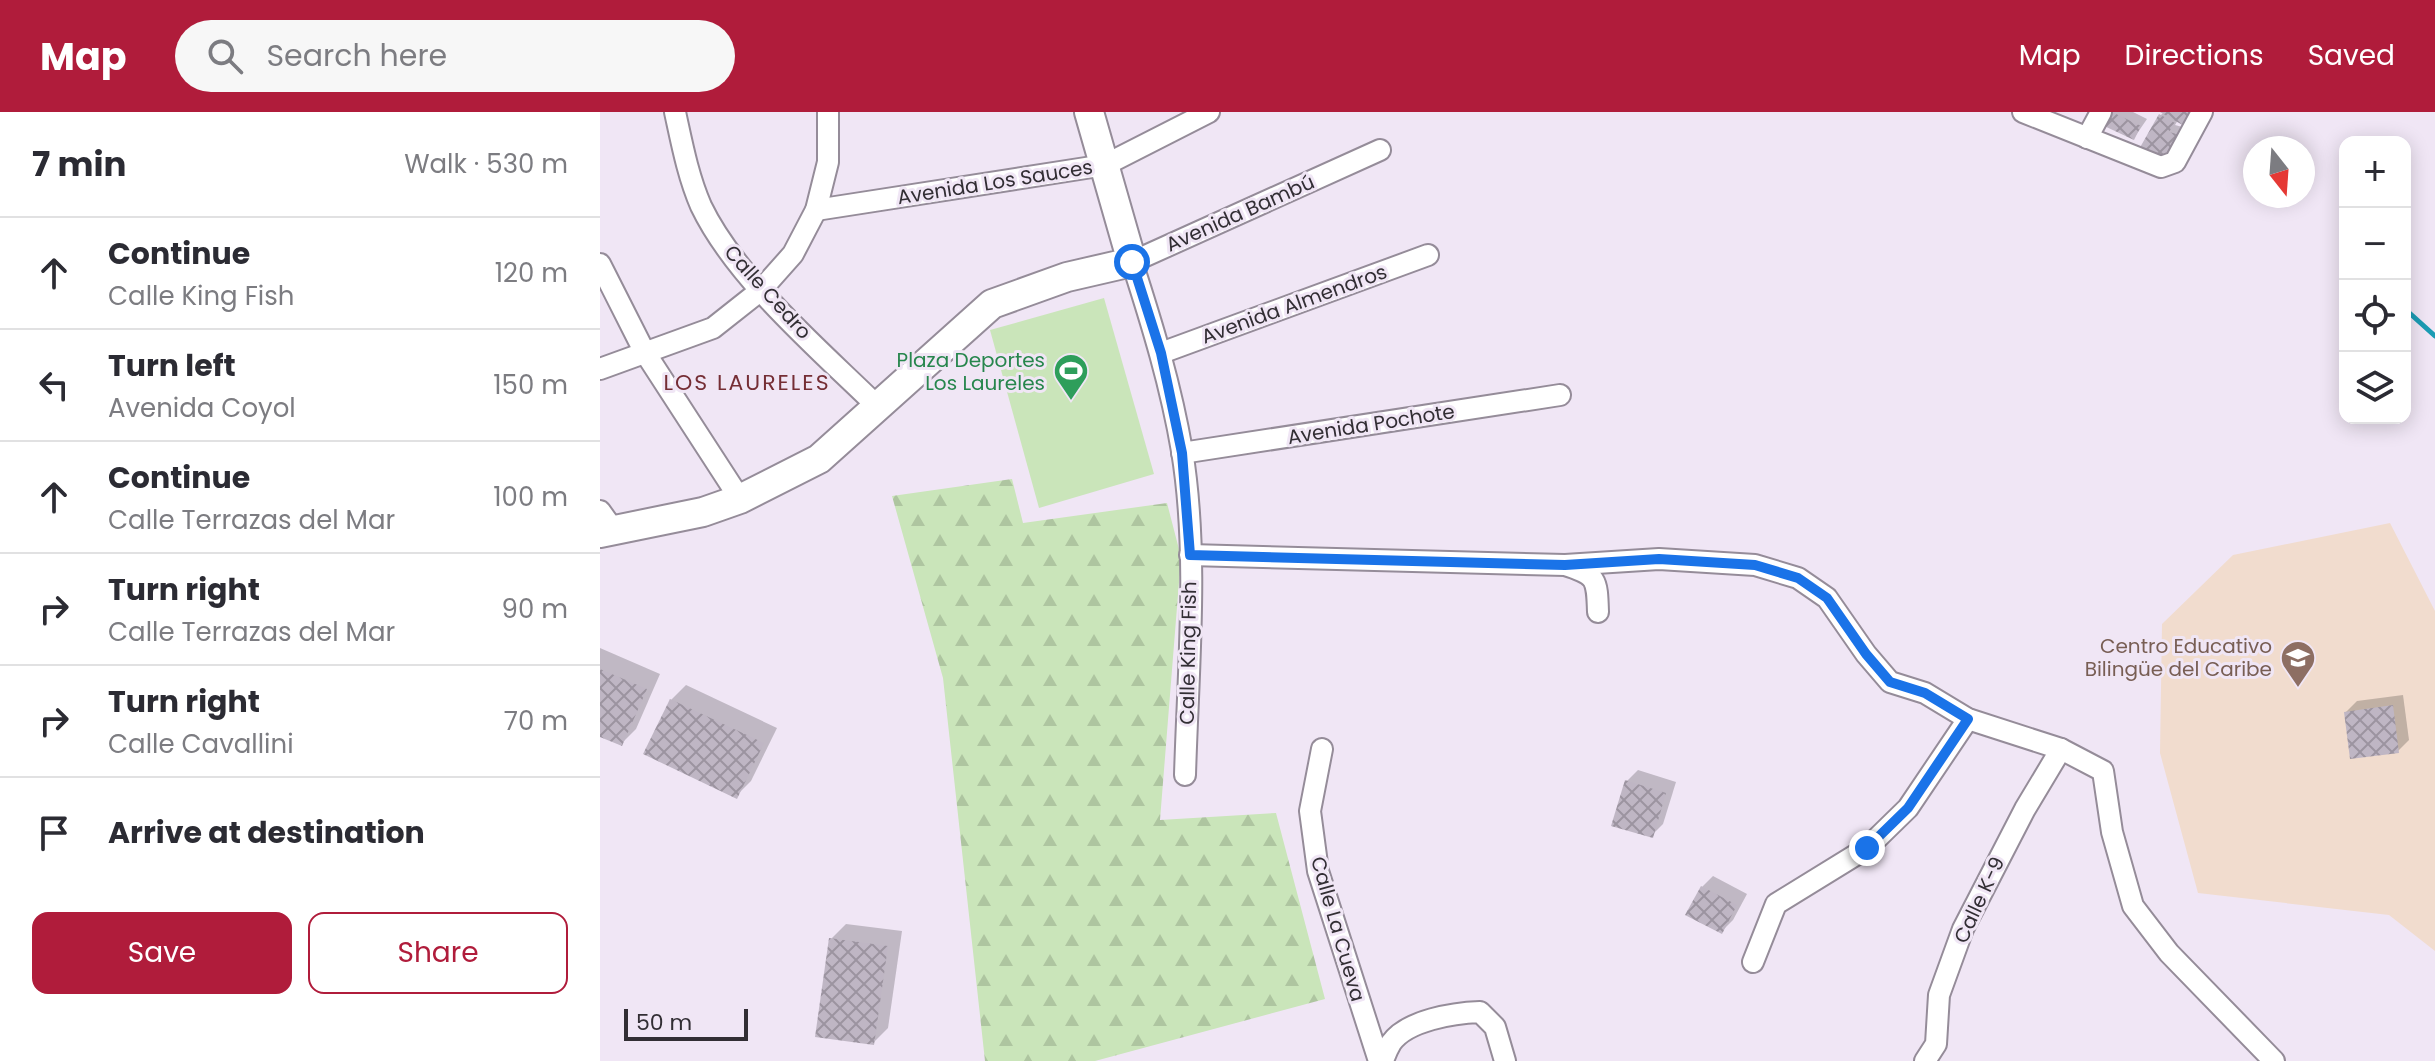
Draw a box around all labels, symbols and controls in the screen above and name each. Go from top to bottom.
search box [175,20,735,92]
text: Map [40,30,127,83]
icon: search [203,34,247,78]
text: Search here [267,34,447,77]
text: Map [2019,36,2081,75]
text: Directions [2125,36,2264,75]
text: Saved [2308,36,2395,75]
north arrow [2243,136,2315,208]
map controls [2339,136,2411,424]
button: + [2339,136,2411,208]
text: 7 min [32,140,126,188]
text: Walk · 530 m [404,146,568,182]
street label: Avenida Los Sauces [895,153,1095,211]
street label: Avenida Bambú [1161,168,1319,258]
button: − [2339,208,2411,280]
text: Continue [108,232,250,275]
street label: Calle Cedro [718,239,818,345]
route start [1114,244,1150,280]
icon: ahead [32,251,76,295]
text: 120 m [495,255,568,291]
street label: Avenida Almendros [1197,257,1391,351]
text: Calle King Fish [108,278,294,314]
button: locate [2339,280,2411,352]
text: Turn left [108,344,236,387]
place label: Plaza Deportes Los Laureles [897,346,1045,397]
sports icon: Plaza Deportes Los Laureles [1052,352,1090,402]
button: layers [2339,352,2411,424]
icon: left [32,363,76,407]
text: 150 m [493,367,568,403]
district label: LOS LAURELES [663,367,831,398]
text: Avenida Coyol [108,390,296,426]
street label: Avenida Pochote [1285,397,1457,451]
text: Continue [108,456,250,499]
icon: ahead [32,475,76,519]
text: 100 m [493,479,568,515]
text: Calle Terrazas del Mar [108,502,395,538]
text: Turn right [108,568,260,611]
street label: Calle King Fish [1173,581,1203,725]
icon: right [32,587,76,631]
text: 90 m [502,591,568,627]
text: Calle Terrazas del Mar [108,614,395,650]
place label: Centro Educativo Bilingüe del Caribe [2085,632,2272,683]
school or university icon: Centro Educativo Bilingüe del Caribe [2279,639,2317,689]
text: Turn right [108,680,260,723]
icon: right [32,699,76,743]
text: 70 m [504,703,568,739]
text: Calle Cavallini [108,726,294,762]
icon: arrive [32,811,76,855]
text: Arrive at destination [108,811,425,854]
route end [1849,830,1885,866]
street label: Calle K-9 [1947,852,2011,948]
street label: Calle La Cueva [1304,853,1372,1005]
button: Save [32,912,292,994]
button: Share [308,912,568,994]
scale bar [624,1005,748,1041]
text: 50 m [636,1007,692,1038]

